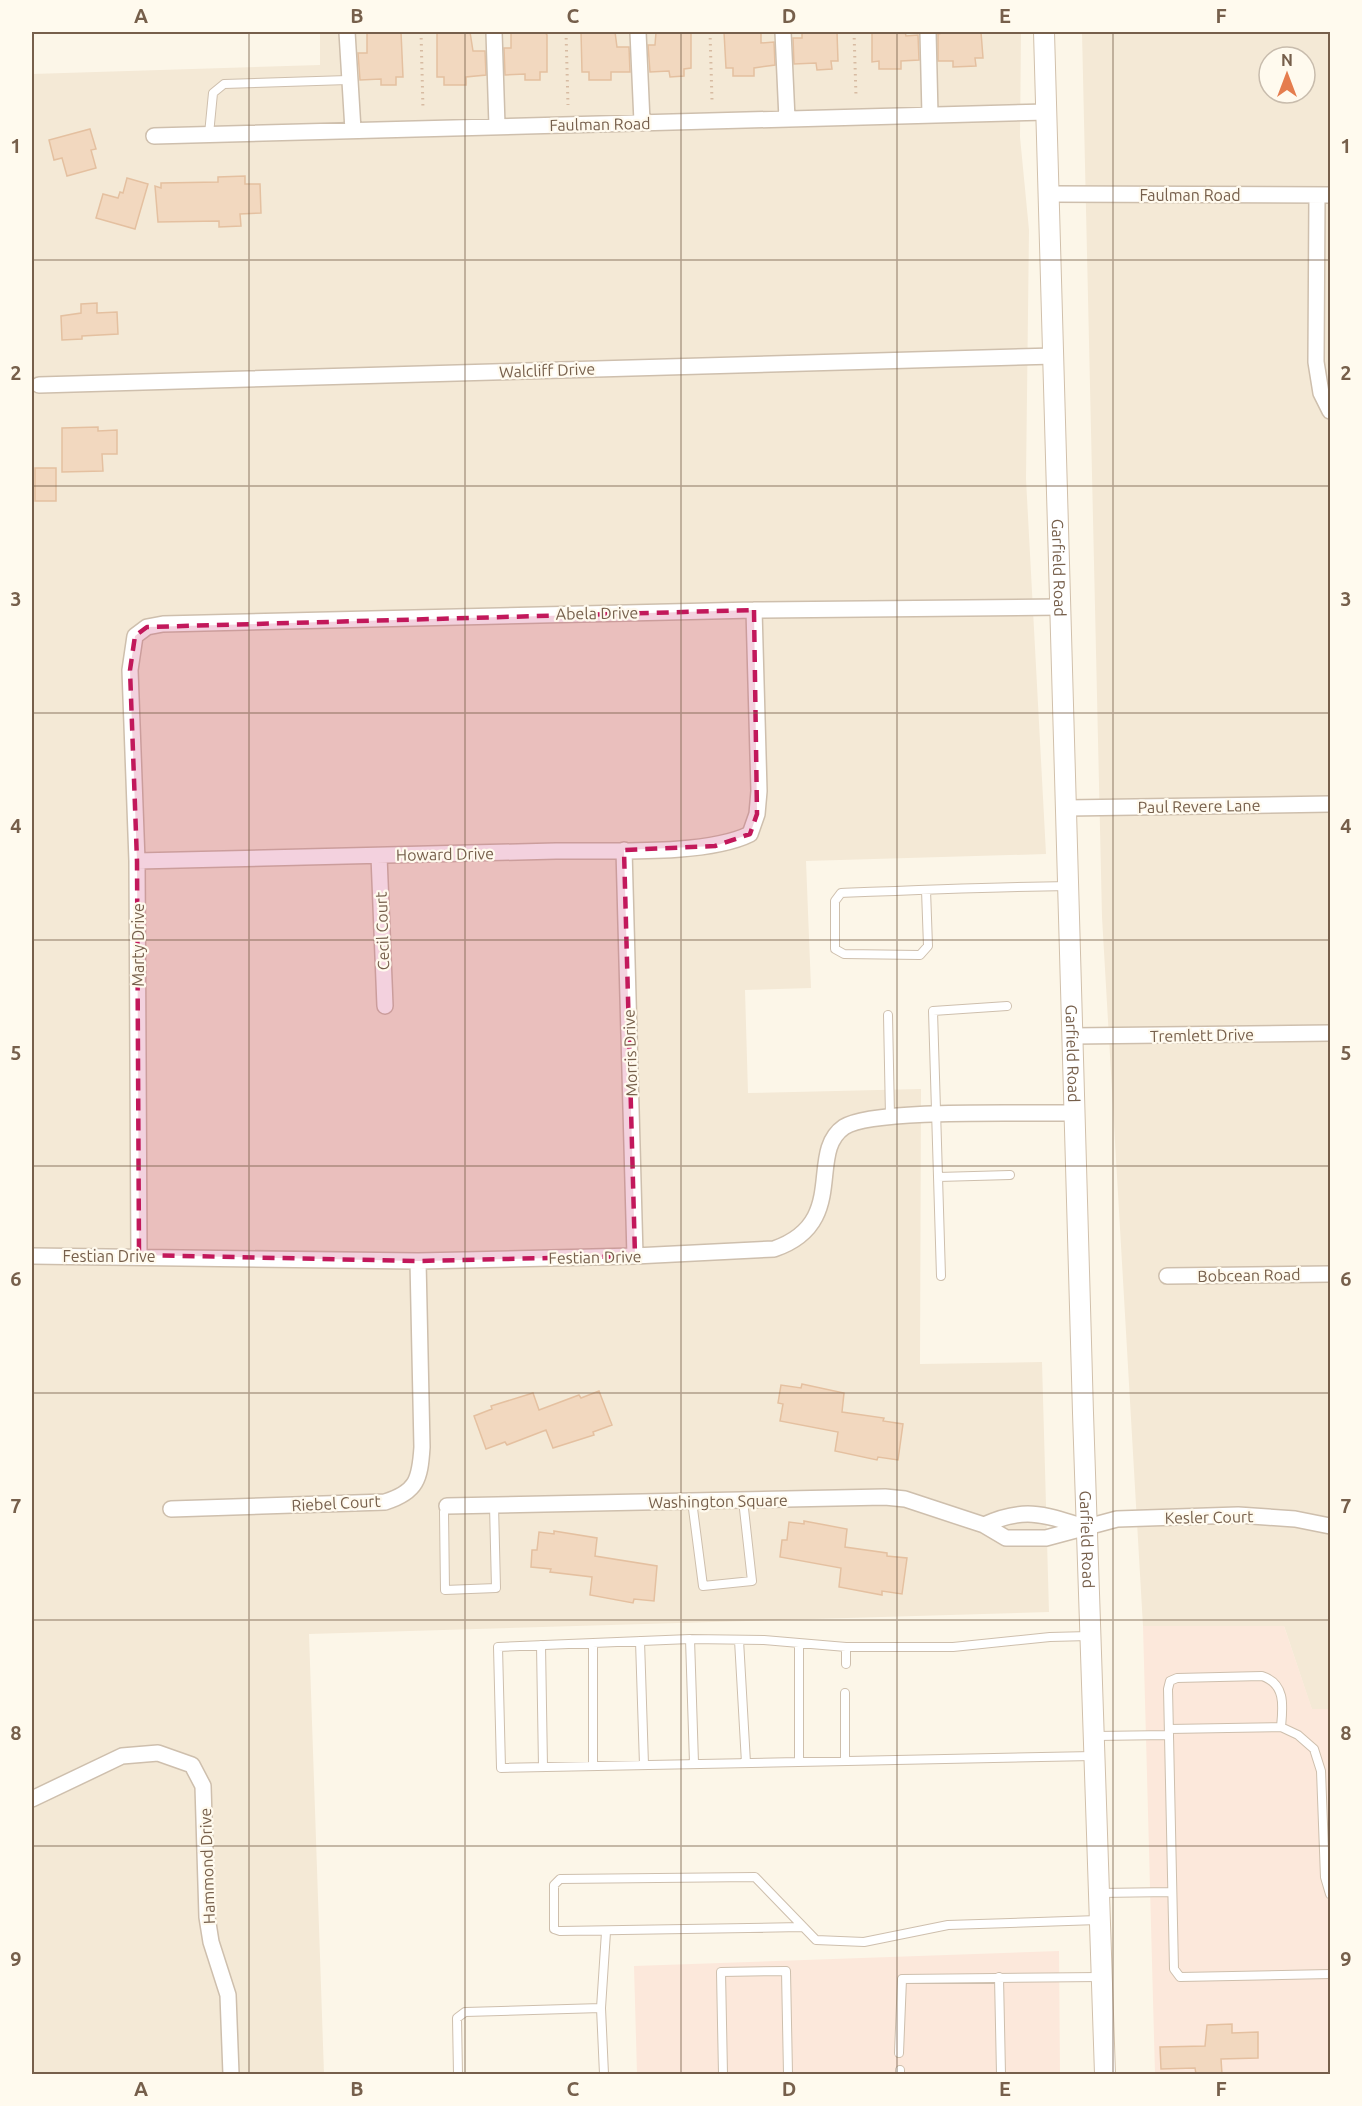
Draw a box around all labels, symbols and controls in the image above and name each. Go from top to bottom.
text: A [134,4,148,27]
text: B [350,4,364,27]
text: C [567,4,580,27]
text: D [782,4,796,27]
text: E [999,4,1011,27]
text: F [1215,4,1227,27]
north arrow [1257,45,1317,105]
text: N [1281,51,1293,69]
street label: Faulman Road [549,114,651,134]
text: 1 [10,134,22,157]
text: 1 [1340,134,1352,157]
street label: Faulman Road [1139,186,1241,204]
street label: Walcliff Drive [499,359,595,381]
text: 2 [10,361,22,384]
text: 2 [1340,361,1352,384]
street label: Garfield Road [1049,519,1070,617]
text: 3 [10,587,22,610]
text: 3 [1340,587,1352,610]
street label: Abela Drive [556,603,638,623]
street label: Paul Revere Lane [1137,796,1261,816]
text: 4 [10,814,22,837]
text: 4 [1340,814,1352,837]
street label: Howard Drive [396,844,494,864]
street label: Cecil Court [372,891,392,971]
street label: Marty Drive [129,903,147,987]
street label: Garfield Road [1062,1004,1083,1103]
street label: Morris Drive [619,1009,641,1097]
street label: Tremlett Drive [1150,1025,1254,1045]
text: 5 [10,1041,22,1064]
text: 5 [1340,1041,1352,1064]
street label: Festian Drive [62,1247,156,1265]
street label: Festian Drive [548,1247,642,1267]
street label: Bobcean Road [1197,1265,1301,1285]
text: 6 [10,1267,22,1290]
text: 6 [1340,1267,1352,1290]
street label: Garfield Road [1077,1490,1098,1589]
street label: Washington Square [648,1491,788,1511]
street label: Riebel Court [291,1492,382,1514]
text: 7 [10,1494,22,1517]
text: 7 [1340,1494,1352,1517]
street label: Kesler Court [1164,1507,1254,1527]
text: 8 [10,1721,22,1744]
text: 8 [1340,1721,1352,1744]
street label: Hammond Drive [196,1808,218,1924]
text: 9 [10,1947,22,1970]
text: 9 [1340,1947,1352,1970]
text: A [134,2077,148,2100]
text: B [350,2077,364,2100]
text: C [567,2077,580,2100]
text: D [782,2077,796,2100]
text: E [999,2077,1011,2100]
text: F [1215,2077,1227,2100]

